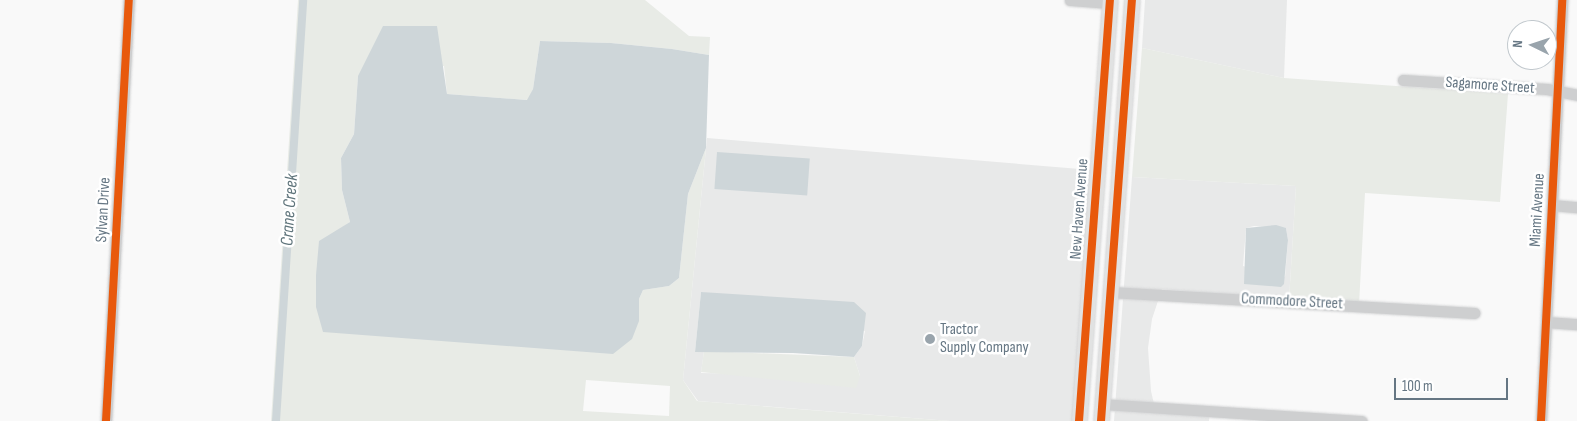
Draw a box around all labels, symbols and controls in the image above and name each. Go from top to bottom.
north arrow [1507,20,1557,70]
text: N [1509,40,1526,48]
street label: Sagamore Street [1445,73,1535,99]
street label: New Haven Avenue [1067,158,1093,260]
water label: Crane Creek [277,173,303,247]
street label: Miami Avenue [1526,173,1550,247]
street label: Sylvan Drive [93,177,115,243]
street label: Commodore Street [1241,290,1343,314]
place label: Tractor Supply Company [940,320,1029,358]
marker: Tractor Supply Company [924,333,936,345]
scale bar [1397,368,1511,400]
text: 100 m [1402,377,1433,396]

